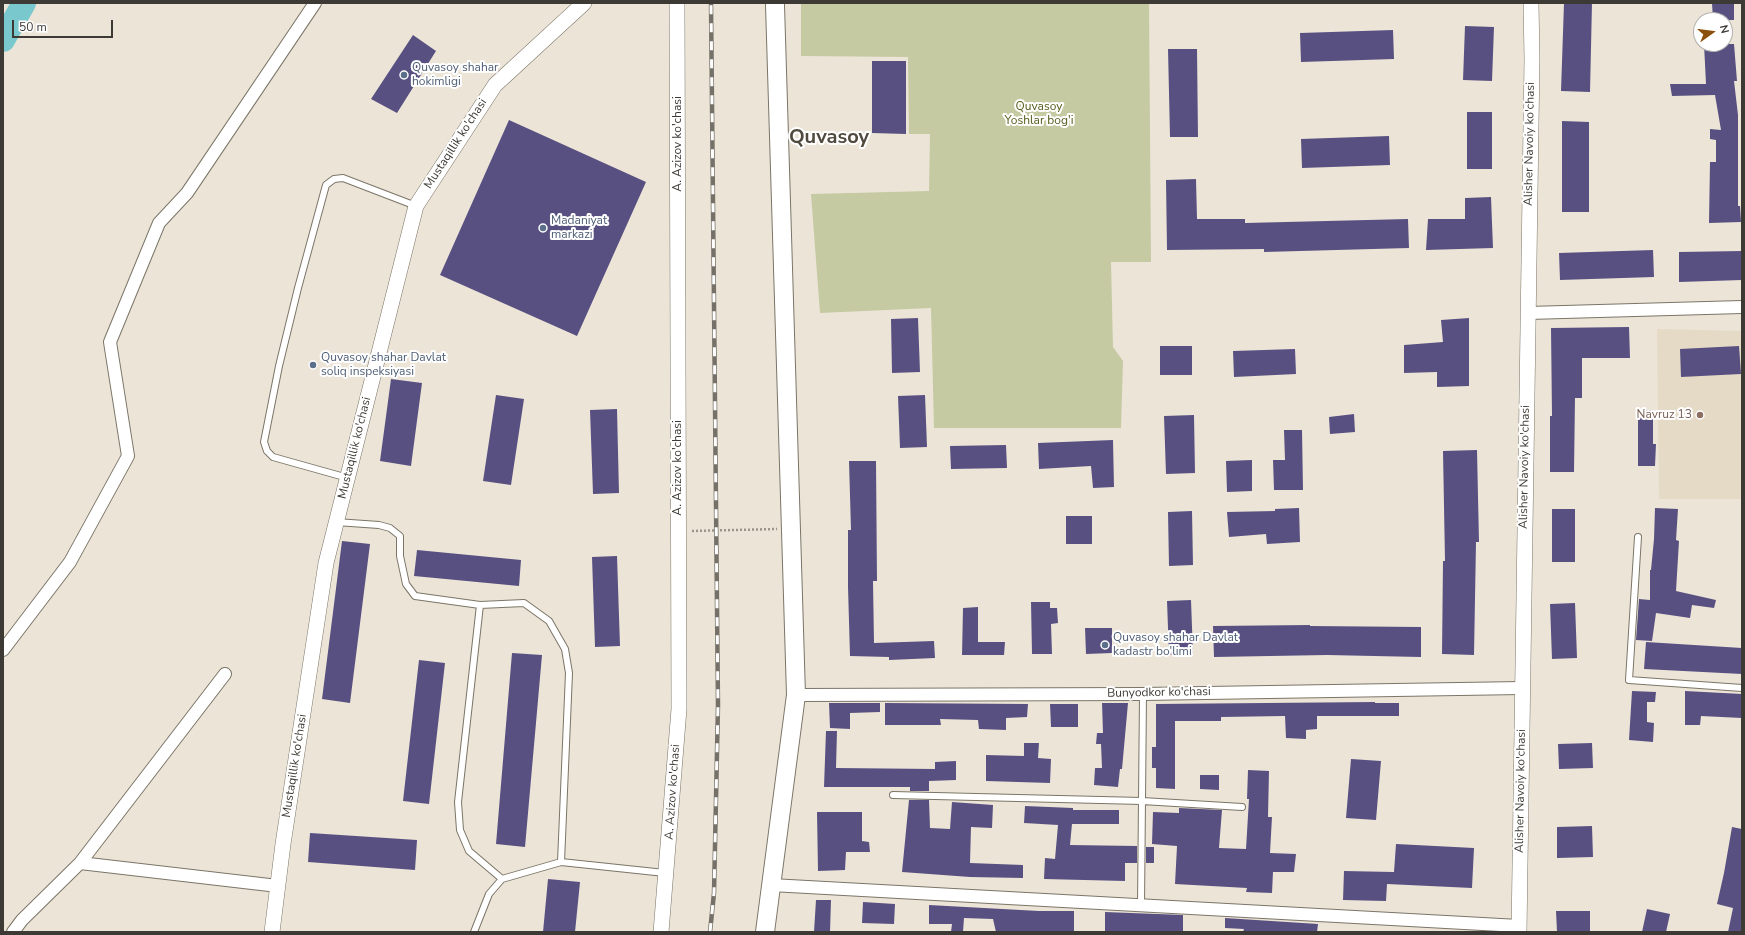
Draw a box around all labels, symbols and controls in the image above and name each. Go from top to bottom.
scale bar [14,12,115,38]
north arrow [1693,12,1733,52]
text: 50 m [19,19,47,35]
text: N [1716,23,1732,35]
place label: Quvasoy shahar hokimligi [412,61,498,89]
marker: Quvasoy shahar hokimligi [399,70,409,80]
street label: Alisher Navoiy ko'chasi [1522,82,1538,206]
street label: Mustaqillik ko'chasi [422,96,490,192]
street label: A. Azizov ko'chasi [671,96,685,192]
park label: Quvasoy Yoshlar bog'i [1005,100,1073,128]
district label: Quvasoy [789,126,869,150]
place label: Madaniyat markazi [551,214,607,242]
marker: Madaniyat markazi [538,223,548,233]
place label: Quvasoy shahar Davlat soliq inspeksiyasi [321,351,446,379]
marker: Quvasoy shahar Davlat soliq inspeksiyasi [308,360,318,370]
street label: Mustaqillik ko'chasi [335,396,375,500]
street label: Alisher Navoiy ko'chasi [1517,405,1533,529]
place label: Navruz 13 [1637,408,1692,422]
marker: Navruz 13 [1695,410,1705,420]
street label: A. Azizov ko'chasi [671,420,685,516]
place label: Quvasoy shahar Davlat kadastr bo'limi [1113,631,1238,659]
marker: Quvasoy shahar Davlat kadastr bo'limi [1100,640,1110,650]
street label: Bunyodkor ko'chasi [1107,685,1211,701]
street label: Mustaqillik ko'chasi [280,713,310,819]
street label: Alisher Navoiy ko'chasi [1513,729,1529,853]
street label: A. Azizov ko'chasi [662,744,684,840]

